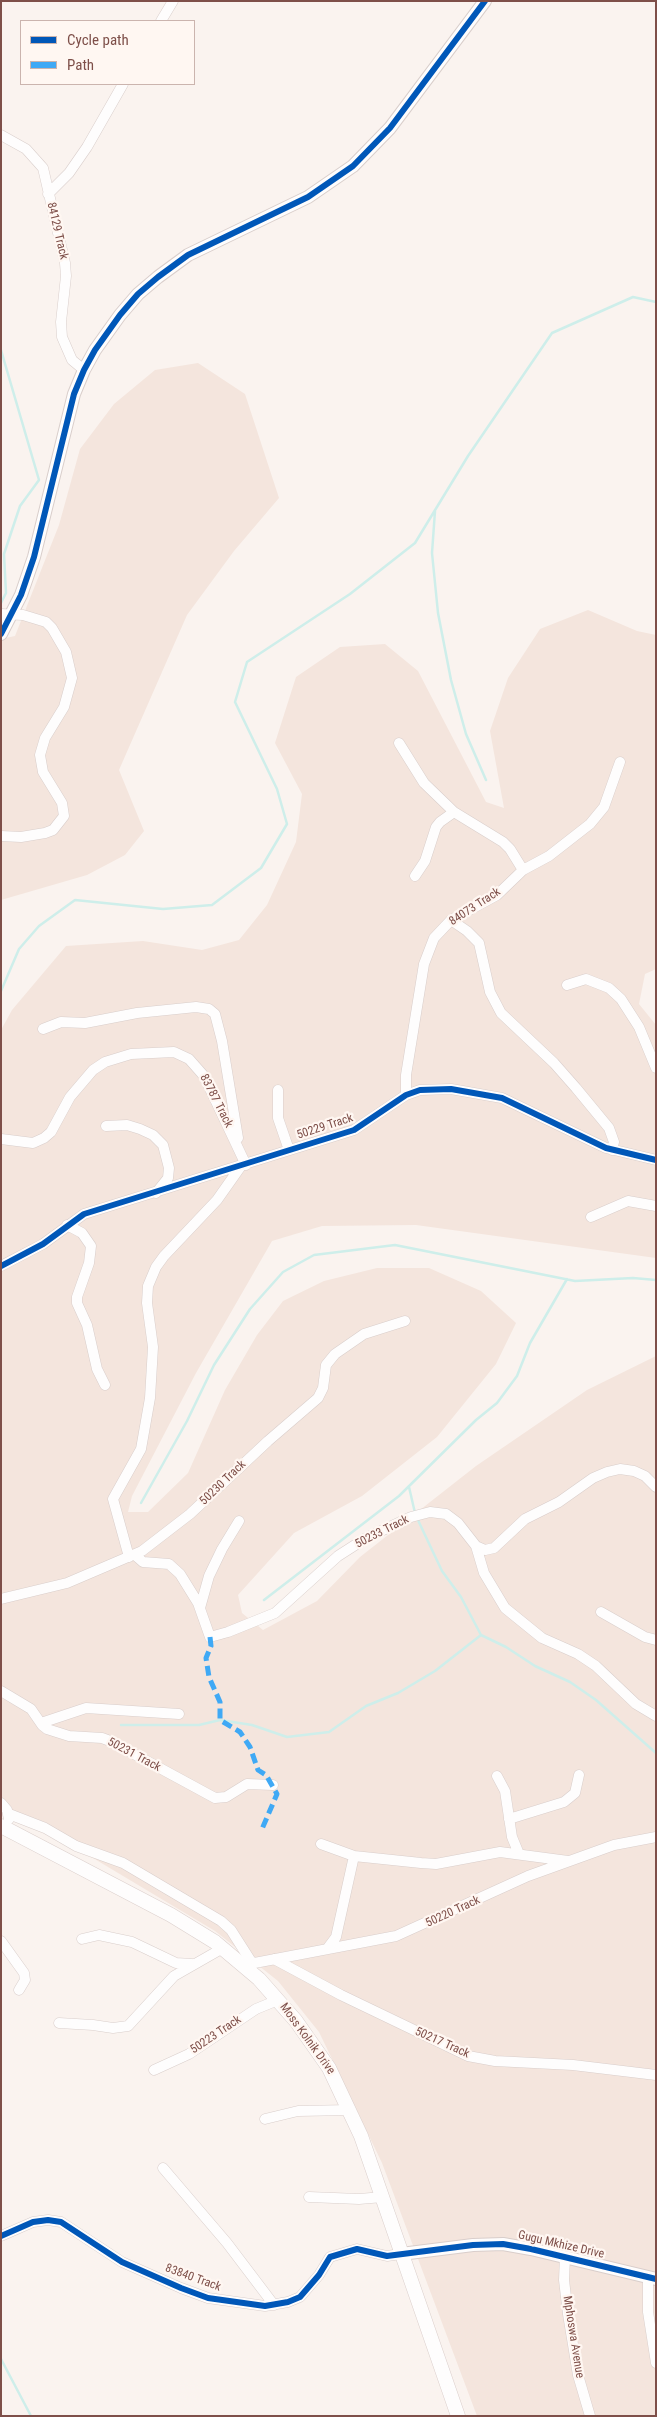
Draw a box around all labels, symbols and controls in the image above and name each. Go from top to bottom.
legend [20,20,195,85]
text: Cycle path [67,31,129,49]
text: Path [67,56,94,74]
street label: 84129 Track [43,201,71,261]
street label: 84073 Track [447,885,503,929]
street label: 83787 Track [196,1072,236,1130]
street label: 50229 Track [295,1111,355,1143]
street label: 50230 Track [197,1458,249,1508]
street label: 50233 Track [353,1512,411,1552]
street label: 50231 Track [105,1735,163,1775]
street label: 50220 Track [424,1893,482,1931]
street label: Moss Kolnik Drive [276,2001,338,2077]
street label: 50223 Track [188,2013,244,2057]
street label: 50217 Track [412,2025,472,2061]
street label: Gugu Mkhize Drive [517,2228,605,2262]
street label: 83840 Track [163,2261,223,2295]
street label: Mphoswa Avenue [559,2295,587,2379]

